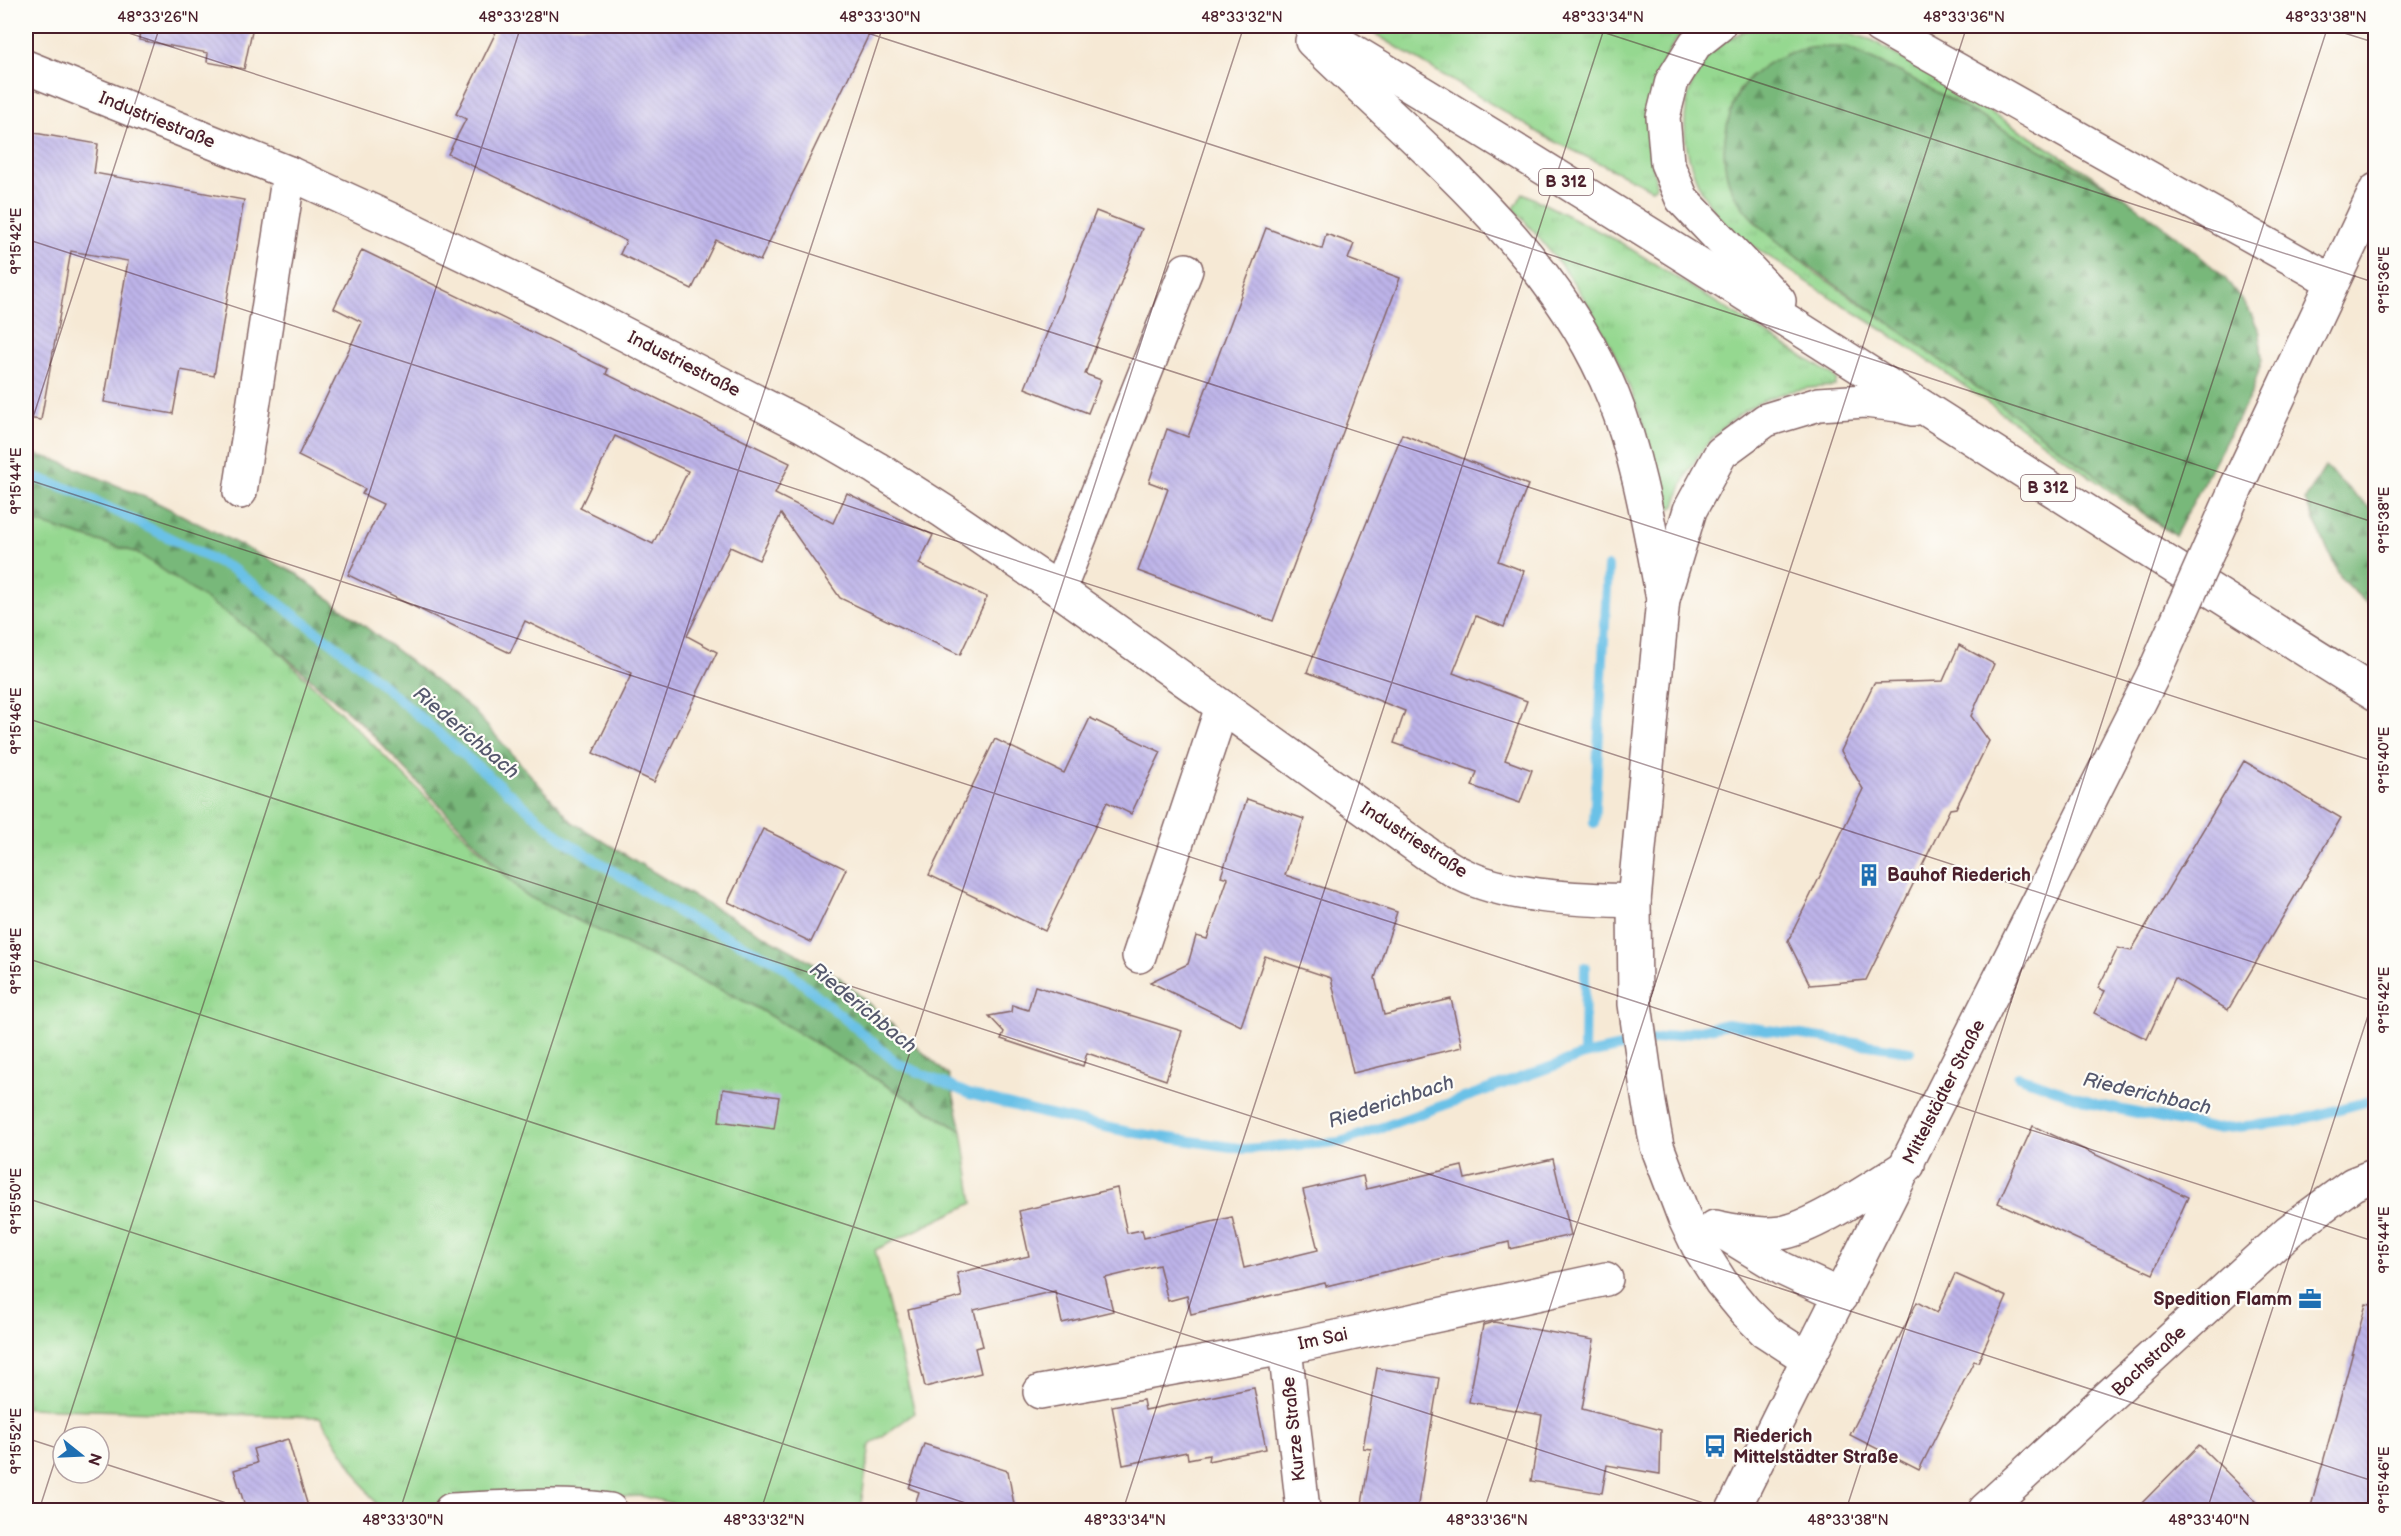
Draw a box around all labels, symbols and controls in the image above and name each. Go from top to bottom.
text: 48°33'26"N [117,8,199,27]
text: 48°33'28"N [478,8,560,27]
text: 48°33'30"N [839,8,921,27]
text: 48°33'32"N [1201,8,1283,27]
text: 48°33'34"N [1562,8,1644,27]
text: 48°33'36"N [1923,8,2005,27]
text: 48°33'38"N [2285,8,2367,27]
street label: Industriestraße [96,87,218,153]
road number: B 312 [1539,169,1593,195]
text: 9°15'42"E [7,207,26,274]
text: 9°15'36"E [2375,246,2394,314]
street label: Industriestraße [624,327,744,402]
text: 9°15'44"E [7,447,26,515]
road number: B 312 [2021,475,2075,501]
text: 9°15'38"E [2375,486,2394,553]
water label: Riederichbach [408,682,524,784]
text: 9°15'46"E [7,687,26,755]
text: 9°15'40"E [2375,726,2394,793]
street label: Industriestraße [1357,798,1472,883]
building icon: Bauhof Riederich [1856,862,1882,888]
place label: Bauhof Riederich [1887,865,2031,886]
text: 9°15'48"E [7,928,26,994]
water label: Riederichbach [805,958,921,1059]
text: 9°15'42"E [2375,966,2394,1033]
street label: Mittelstädter Straße [1898,1016,1990,1168]
water label: Riederichbach [2081,1068,2213,1120]
water label: Riederichbach [1325,1070,1457,1134]
text: 9°15'50"E [7,1168,26,1234]
text: 9°15'44"E [2375,1206,2394,1274]
office icon: Spedition Flamm [2297,1286,2323,1312]
place label: Spedition Flamm [2153,1289,2292,1310]
street label: Bachstraße [2108,1321,2191,1401]
street label: Im Sai [1296,1324,1350,1354]
street label: Kurze Straße [1278,1375,1310,1482]
text: 9°15'52"E [7,1408,26,1474]
north arrow [51,1425,111,1485]
place label: Riederich Mittelstädter Straße [1733,1426,1898,1468]
bus stop icon: Riederich Mittelstädter Straße [1702,1433,1728,1459]
text: 9°15'46"E [2375,1446,2394,1514]
text: N [83,1451,105,1468]
text: 48°33'30"N [362,1511,444,1530]
text: 48°33'32"N [723,1511,805,1530]
text: 48°33'34"N [1084,1511,1166,1530]
text: 48°33'36"N [1446,1511,1528,1530]
text: 48°33'38"N [1807,1511,1889,1530]
text: 48°33'40"N [2168,1511,2250,1530]

